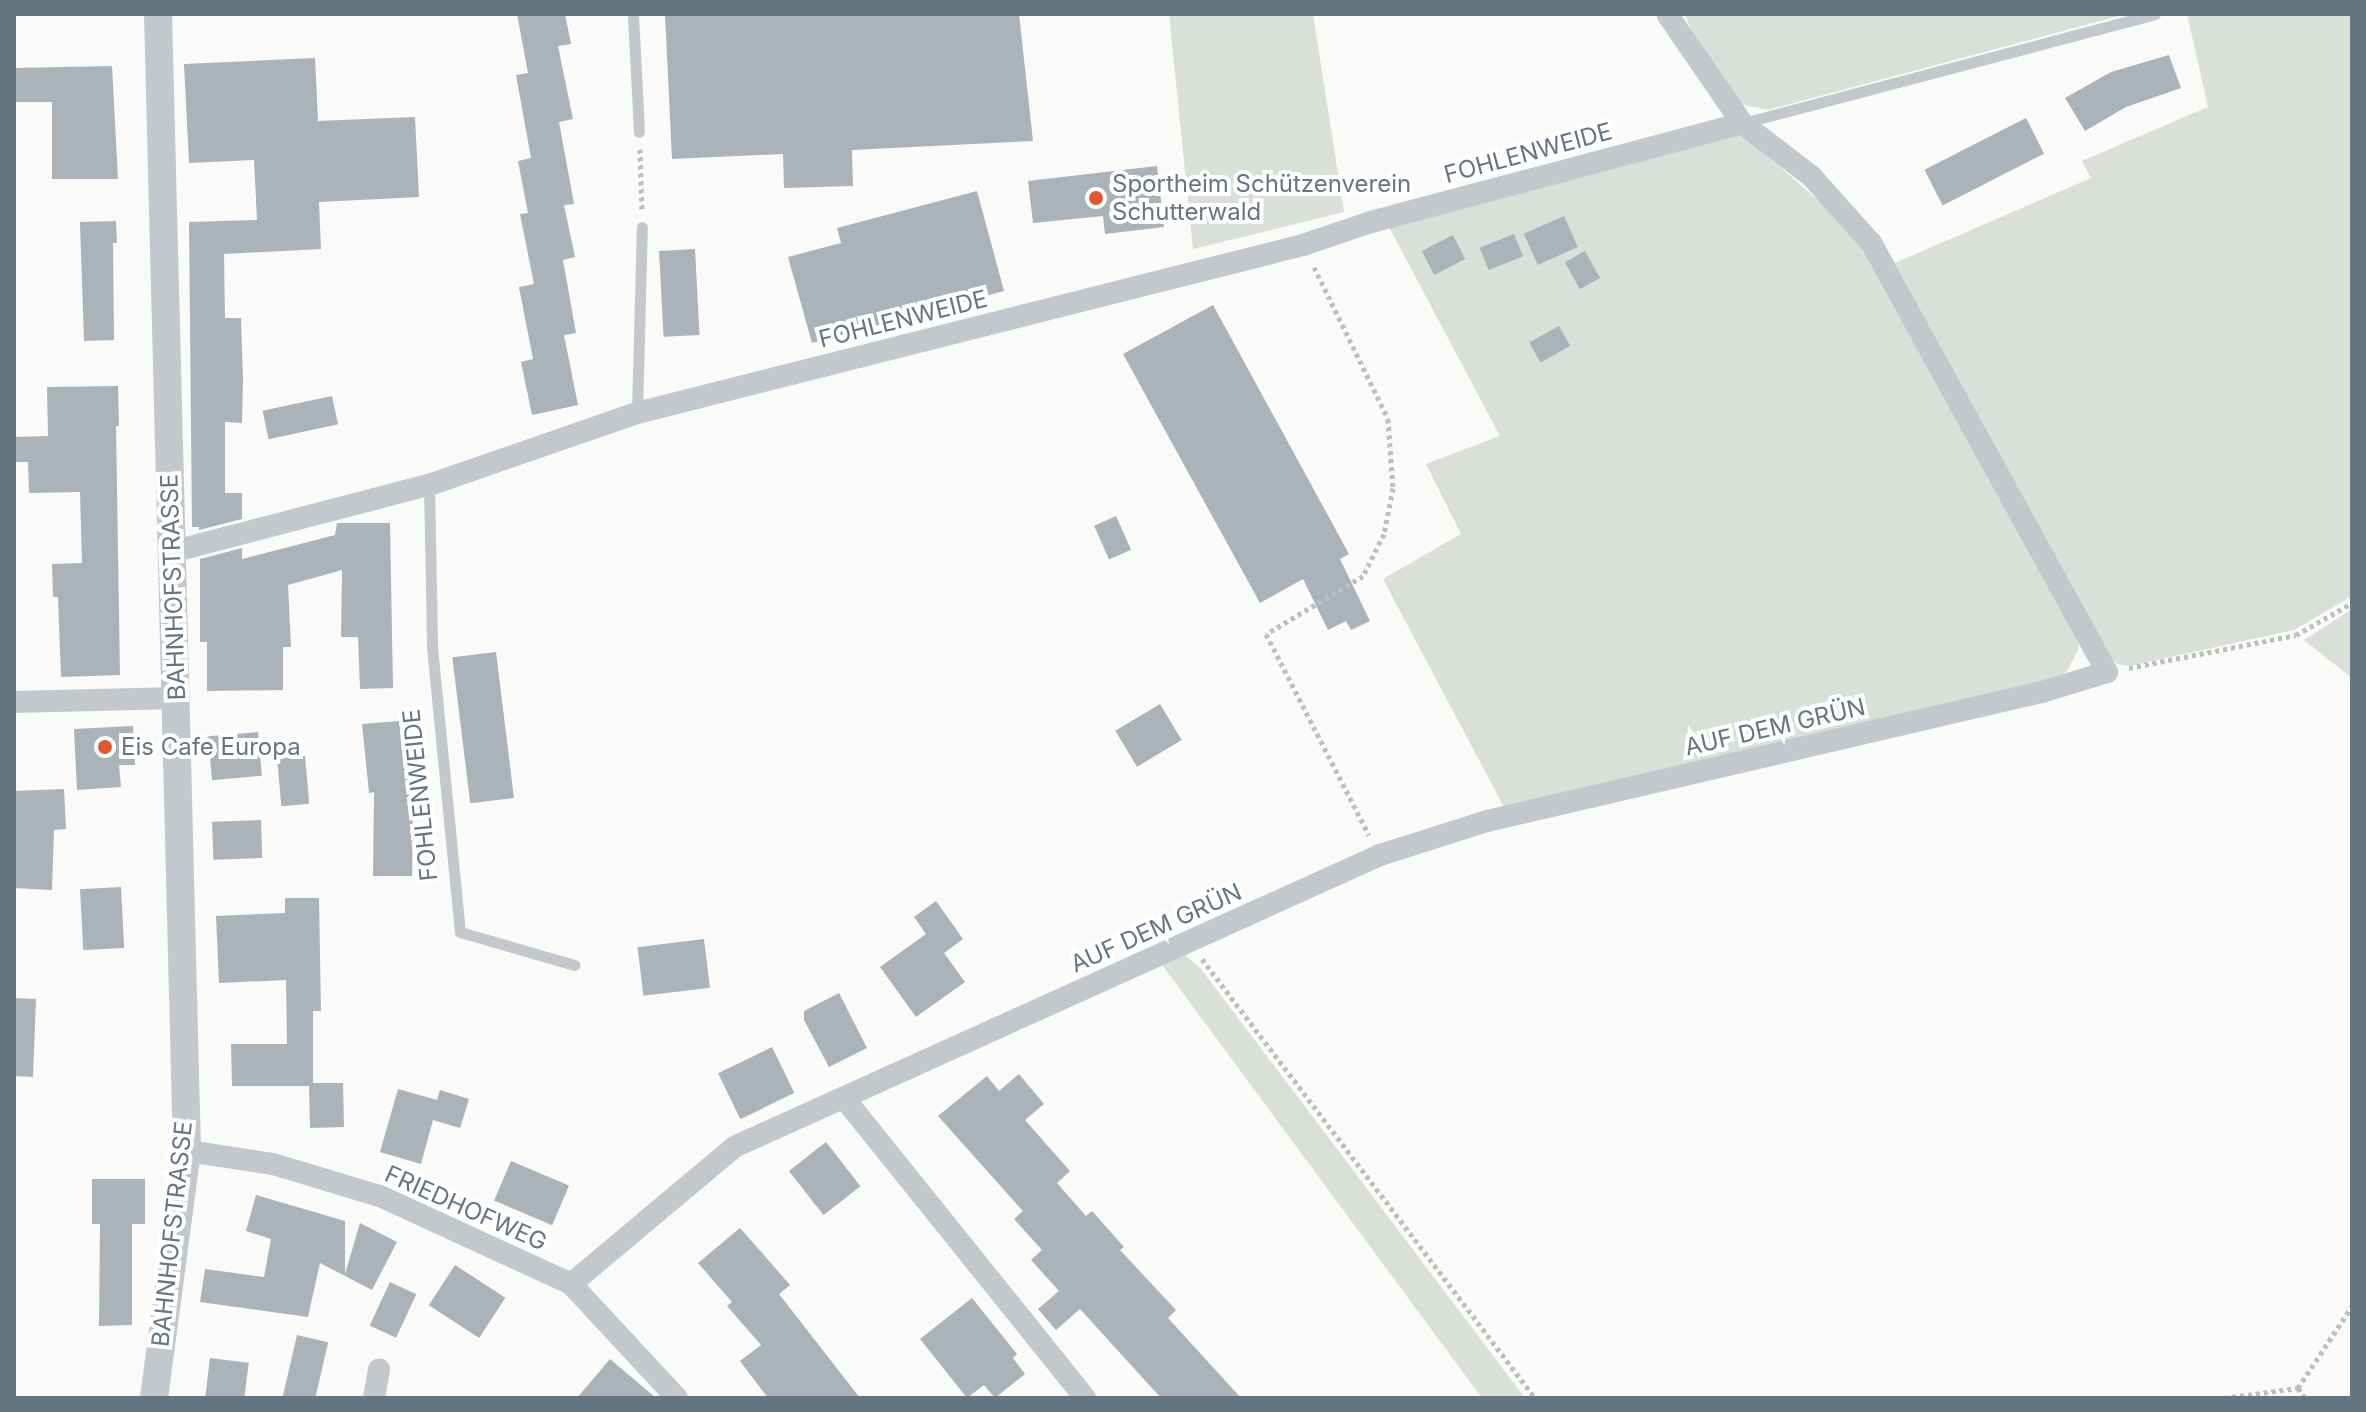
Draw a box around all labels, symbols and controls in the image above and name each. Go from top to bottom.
street label: FOHLENWEIDE [1441,117,1615,189]
place label: Sportheim Schützenverein Schutterwald [1112,170,1411,226]
marker: Sportheim Schützenverein Schutterwald [1087,189,1105,207]
street label: FOHLENWEIDE [816,284,990,354]
street label: BAHNHOFSTRASSE [155,473,191,701]
street label: AUF DEM GRÜN [1682,692,1868,762]
street label: FOHLENWEIDE [397,708,443,882]
place label: Eis Cafe Europa [121,733,301,761]
marker: Eis Cafe Europa [96,738,114,756]
street label: AUF DEM GRÜN [1066,877,1246,979]
street label: BAHNHOFSTRASSE [146,1120,198,1348]
street label: FRIEDHOFWEG [381,1159,551,1257]

